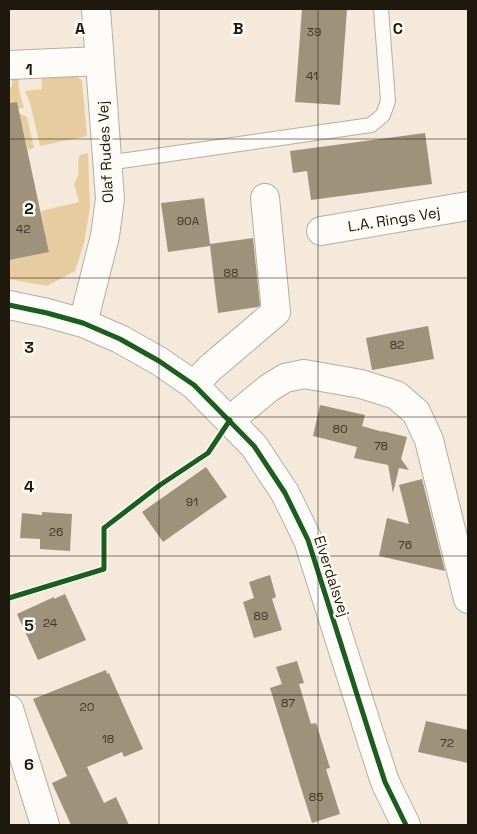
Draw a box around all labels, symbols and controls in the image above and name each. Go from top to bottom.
text: A [75,18,85,39]
text: B [233,18,243,39]
text: C [393,18,403,39]
house number: 39 [307,24,321,40]
text: 1 [25,59,33,80]
house number: 41 [306,68,318,84]
street label: Olaf Rudes Vej [93,100,117,204]
text: 2 [24,198,34,219]
street label: L.A. Rings Vej [346,202,442,236]
house number: 90A [177,213,200,229]
house number: 42 [16,221,30,237]
house number: 88 [224,265,238,281]
text: 3 [24,337,34,358]
house number: 82 [390,337,404,353]
house number: 80 [332,421,348,437]
house number: 78 [374,438,388,454]
text: 4 [24,476,34,497]
house number: 91 [186,494,198,510]
house number: 26 [49,524,63,540]
street label: Elverdalsvej [310,533,354,619]
house number: 76 [398,537,412,553]
house number: 89 [254,608,268,624]
text: 5 [24,615,34,636]
house number: 24 [43,615,58,631]
house number: 87 [281,695,295,711]
house number: 20 [80,699,94,715]
house number: 18 [102,731,114,747]
house number: 72 [440,735,454,751]
text: 6 [24,754,34,775]
house number: 85 [309,789,323,805]

